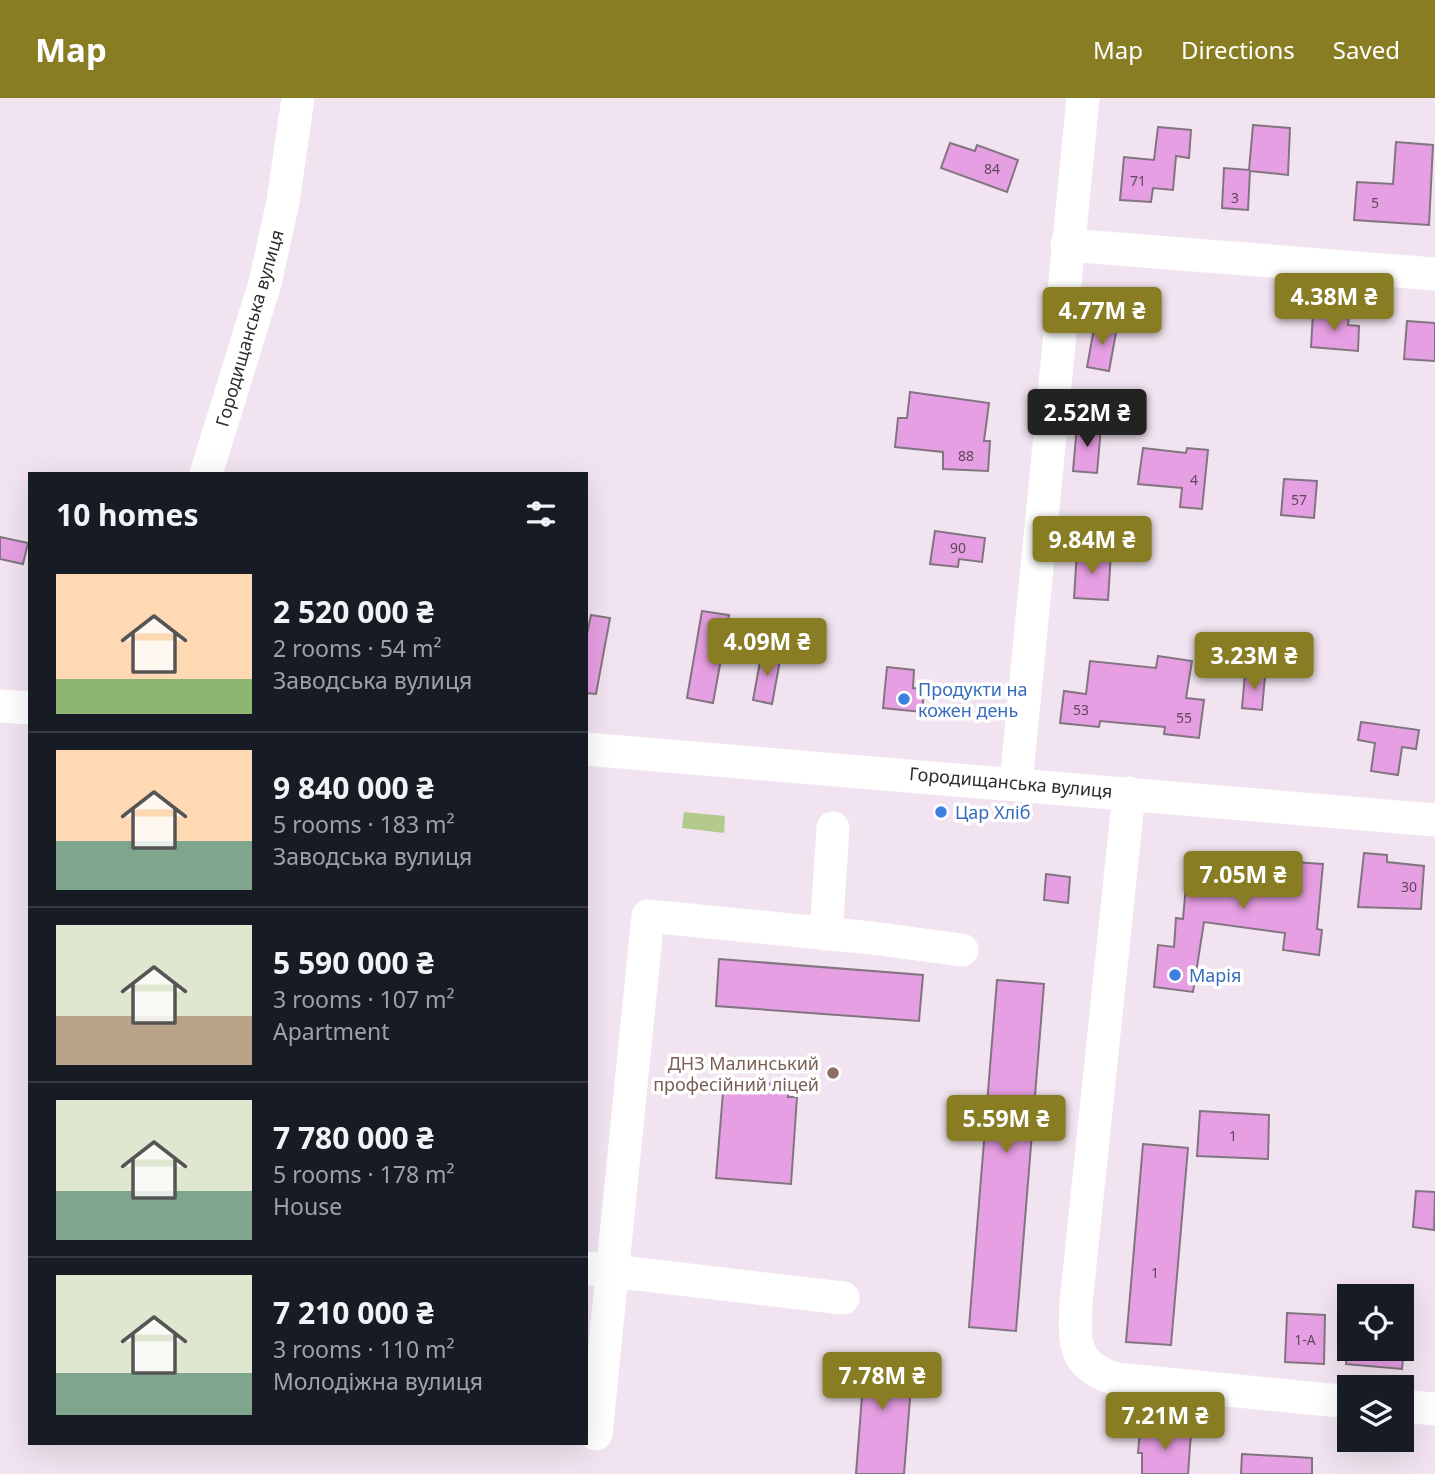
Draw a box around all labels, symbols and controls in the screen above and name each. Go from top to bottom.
text: Map [35,27,107,72]
text: Map [1093,33,1143,66]
text: Directions [1181,33,1295,66]
text: Saved [1333,33,1400,66]
house number: 84 [984,159,1000,178]
house number: 71 [1130,171,1146,190]
house number: 3 [1231,188,1239,207]
house number: 5 [1371,193,1379,212]
street label: Городищанська вулиця [209,227,289,429]
pin: 4.38M ₴ [1269,274,1399,333]
text: 4.38M ₴ [1291,280,1377,312]
pin: 4.77M ₴ [1037,288,1167,347]
text: 4.77M ₴ [1059,294,1145,326]
pin: 2.52M ₴ [1022,390,1152,449]
text: 2.52M ₴ [1044,396,1130,428]
house number: 88 [958,446,974,465]
house number: 4 [1190,470,1198,489]
house number: 57 [1291,490,1307,509]
text: 10 homes [56,494,199,535]
icon: filters [522,495,560,533]
pin: 9.84M ₴ [1027,517,1157,576]
text: 9.84M ₴ [1049,523,1135,555]
house number: 90 [950,538,966,557]
text: 2 520 000 ₴ [273,591,434,632]
icon: home [112,602,196,686]
pin: 4.09M ₴ [702,618,832,678]
text: 4.09M ₴ [724,625,810,657]
text: 2 rooms · 54 m² [273,632,442,664]
pin: 3.23M ₴ [1189,632,1319,692]
text: 3.23M ₴ [1211,639,1297,671]
text: Заводська вулиця [273,664,472,696]
place label: Продукти на кожен день [918,677,1028,722]
marker: Продукти на кожен день [896,691,912,707]
house number: 53 [1073,700,1089,719]
house number: 55 [1176,708,1192,727]
street label: Городищанська вулиця [908,761,1114,803]
text: 9 840 000 ₴ [273,767,434,808]
icon: home [112,778,196,862]
place label: Цар Хліб [955,800,1031,824]
marker: Цар Хліб [933,804,949,820]
text: 5 rooms · 183 m² [273,808,455,840]
text: Заводська вулиця [273,840,472,872]
pin: 7.05M ₴ [1178,852,1308,911]
text: 7.05M ₴ [1200,858,1286,890]
house number: 30 [1401,877,1417,896]
text: 5 590 000 ₴ [273,942,434,983]
icon: home [112,953,196,1037]
place label: Марія [1189,963,1241,987]
marker: Марія [1167,967,1183,983]
text: 3 rooms · 107 m² [273,983,455,1015]
text: Apartment [273,1015,390,1047]
place label: ДНЗ Малинський професійний ліцей [653,1051,819,1096]
marker: ДНЗ Малинський професійний ліцей [825,1065,841,1081]
pin: 5.59M ₴ [941,1096,1071,1155]
text: 5.59M ₴ [963,1102,1049,1134]
text: 7 780 000 ₴ [273,1117,434,1158]
house number: 1 [1229,1126,1237,1145]
icon: home [112,1128,196,1212]
text: 5 rooms · 178 m² [273,1158,455,1190]
text: House [273,1190,342,1222]
house number: 1 [1151,1263,1159,1282]
map controls [1337,1284,1414,1452]
button: locate [1337,1284,1414,1361]
text: 7 210 000 ₴ [273,1292,434,1333]
icon: home [112,1303,196,1387]
house number: 1-А [1294,1330,1316,1349]
text: 3 rooms · 110 m² [273,1333,455,1365]
pin: 7.78M ₴ [817,1352,947,1412]
text: 7.78M ₴ [839,1359,925,1391]
text: Молодіжна вулиця [273,1365,483,1397]
button: layers [1337,1375,1414,1452]
pin: 7.21M ₴ [1100,1392,1230,1452]
text: 7.21M ₴ [1122,1399,1208,1431]

